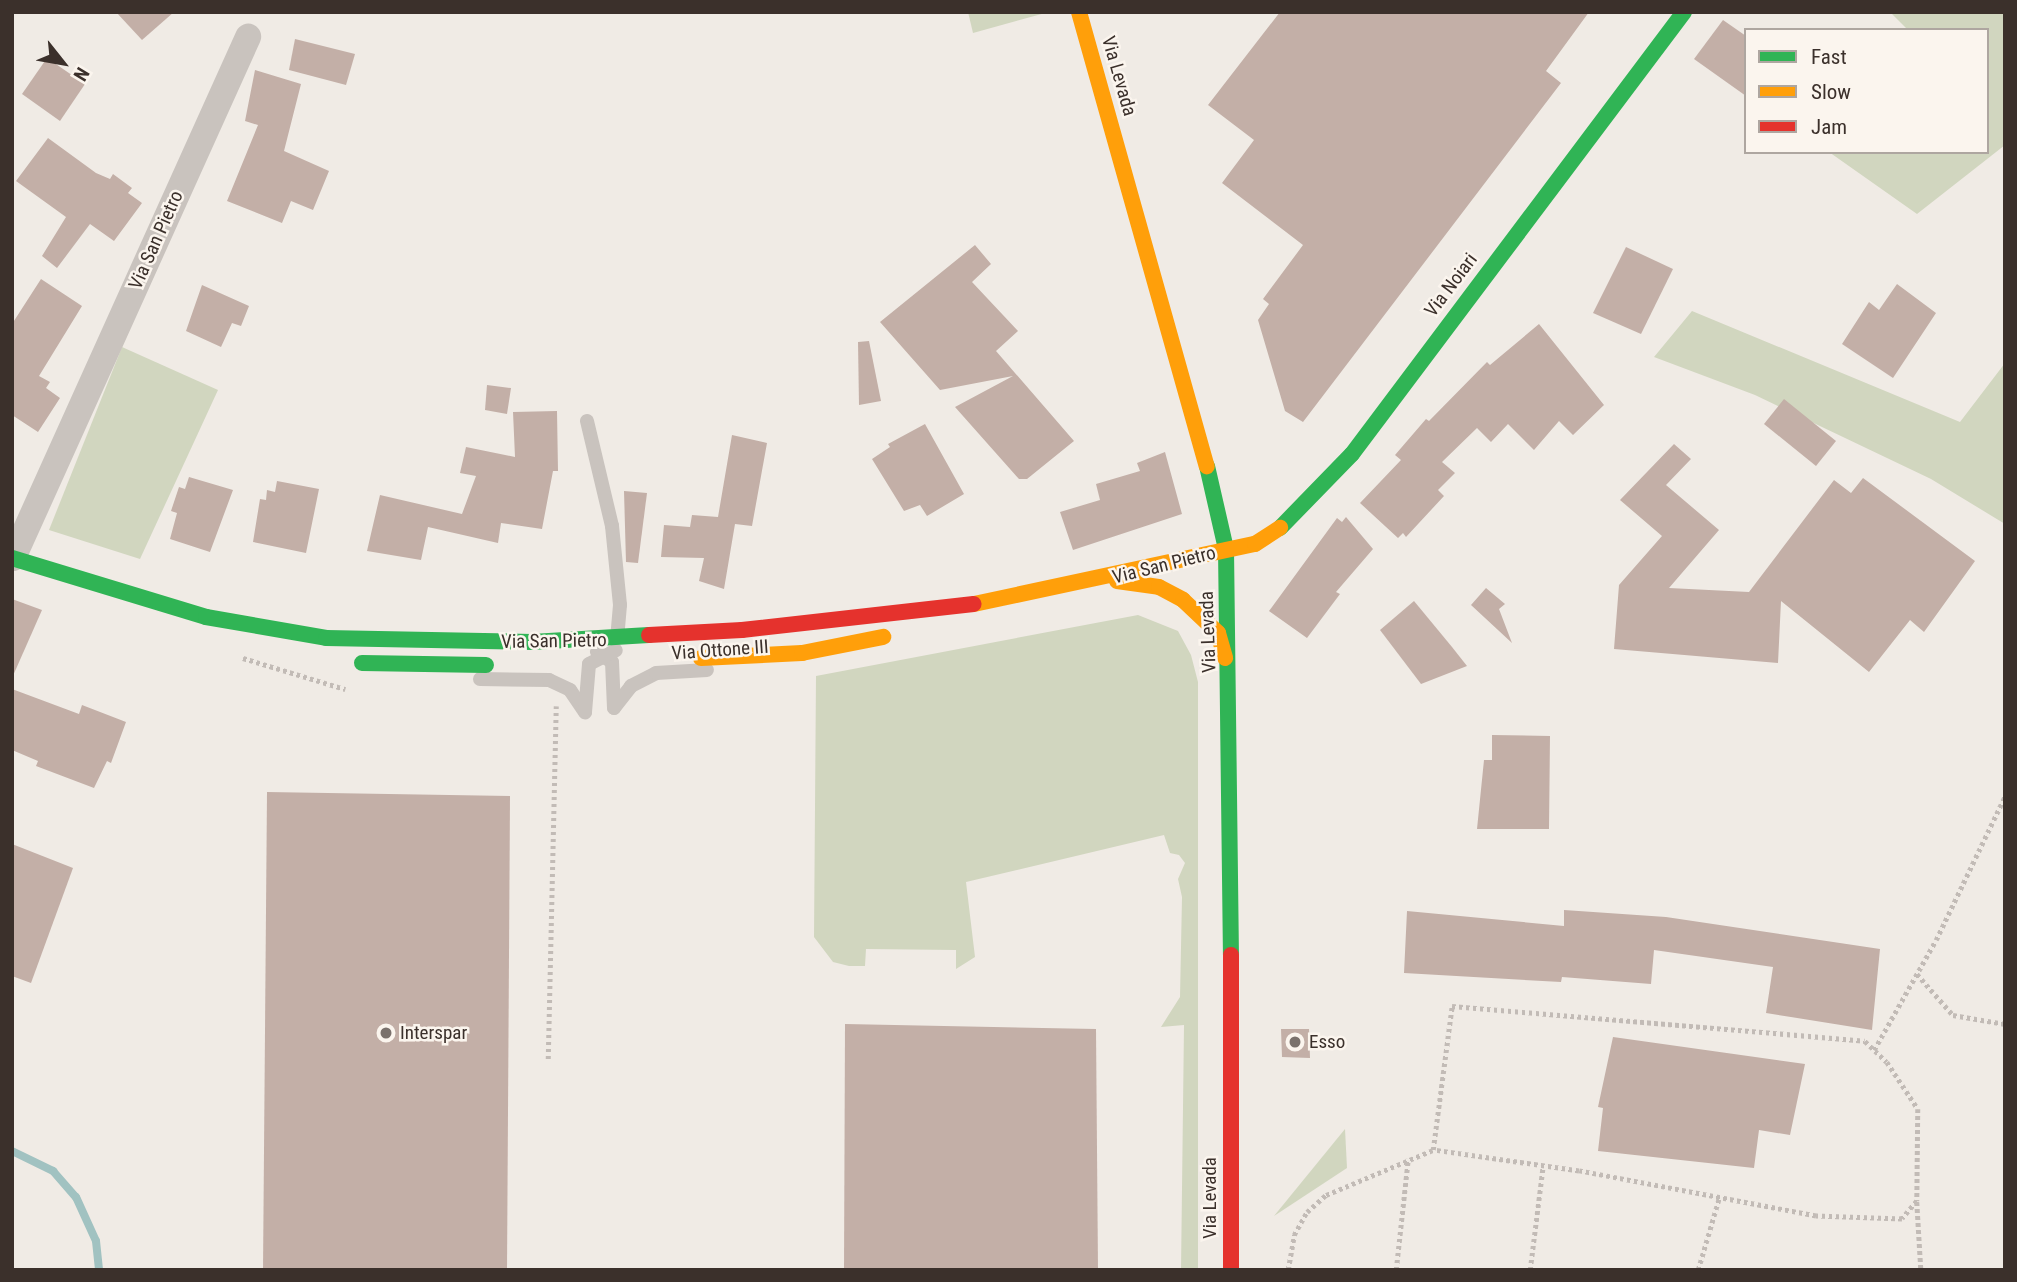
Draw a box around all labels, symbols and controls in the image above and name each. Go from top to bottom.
north arrow [28,28,98,98]
legend [1744,28,1989,154]
street label: Via Levada [1097,33,1141,119]
text: Fast [1811,45,1847,69]
text: N [69,63,94,85]
text: Slow [1811,80,1851,104]
text: Jam [1811,115,1847,139]
street label: Via San Pietro [124,187,188,293]
street label: Via Noiari [1420,249,1482,321]
street label: Via San Pietro [1110,541,1218,589]
street label: Via Levada [1195,591,1221,673]
street label: Via San Pietro [501,629,607,653]
street label: Via Ottone III [671,635,769,665]
place label: Interspar [400,1022,467,1044]
marker: Interspar [378,1025,394,1041]
place label: Esso [1309,1031,1345,1053]
marker: Esso [1287,1034,1303,1050]
street label: Via Levada [1199,1157,1221,1239]

